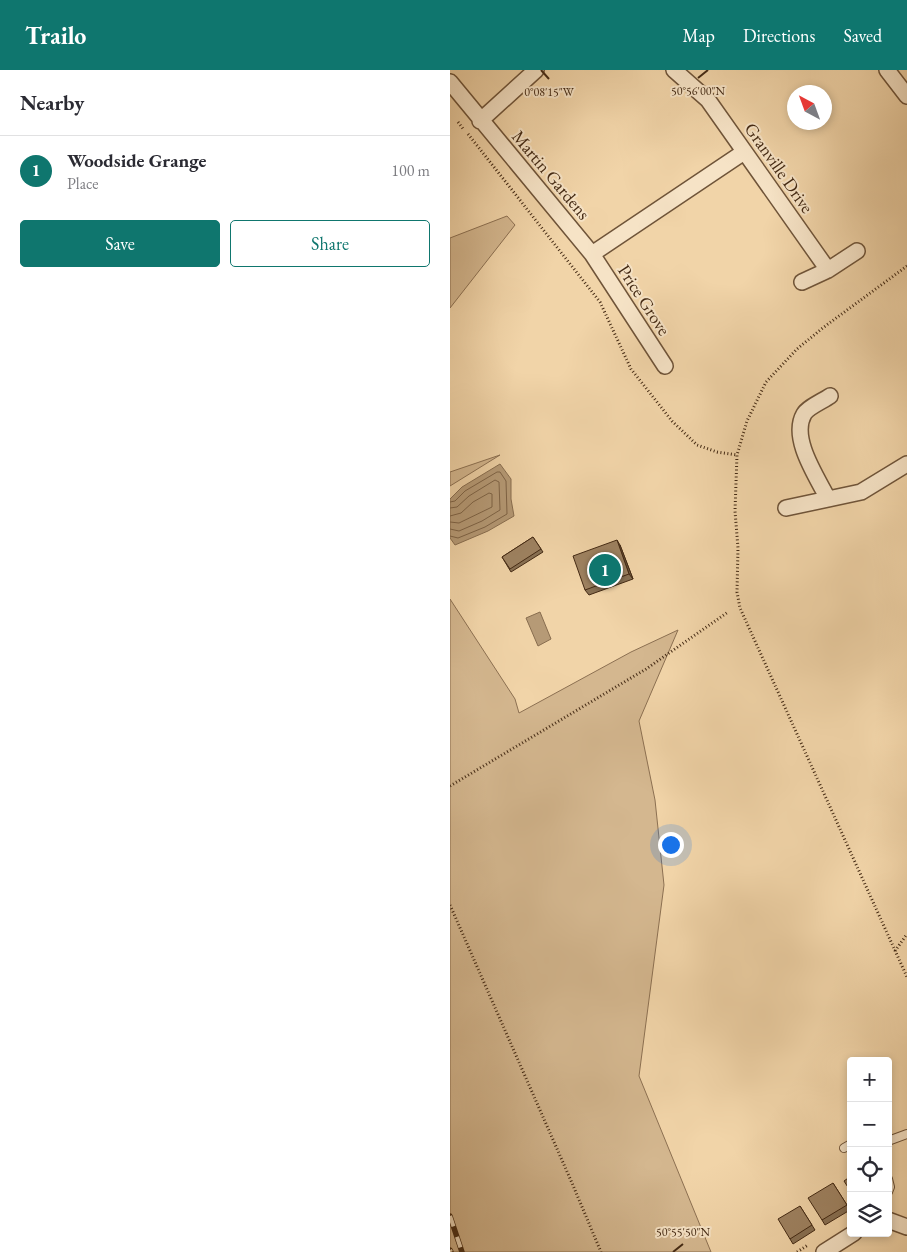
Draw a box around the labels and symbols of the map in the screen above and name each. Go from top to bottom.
text: 50°56'00"N [671,83,725,99]
text: 0°08'15"W [524,84,575,100]
north arrow [787,85,832,130]
street label: Granville Drive [740,118,819,217]
street label: Martin Gardens [507,125,596,224]
street label: Price Grove [613,260,676,340]
pin: 1 [589,551,621,589]
your location [658,832,684,858]
text: 50°55'50"N [656,1224,710,1240]

